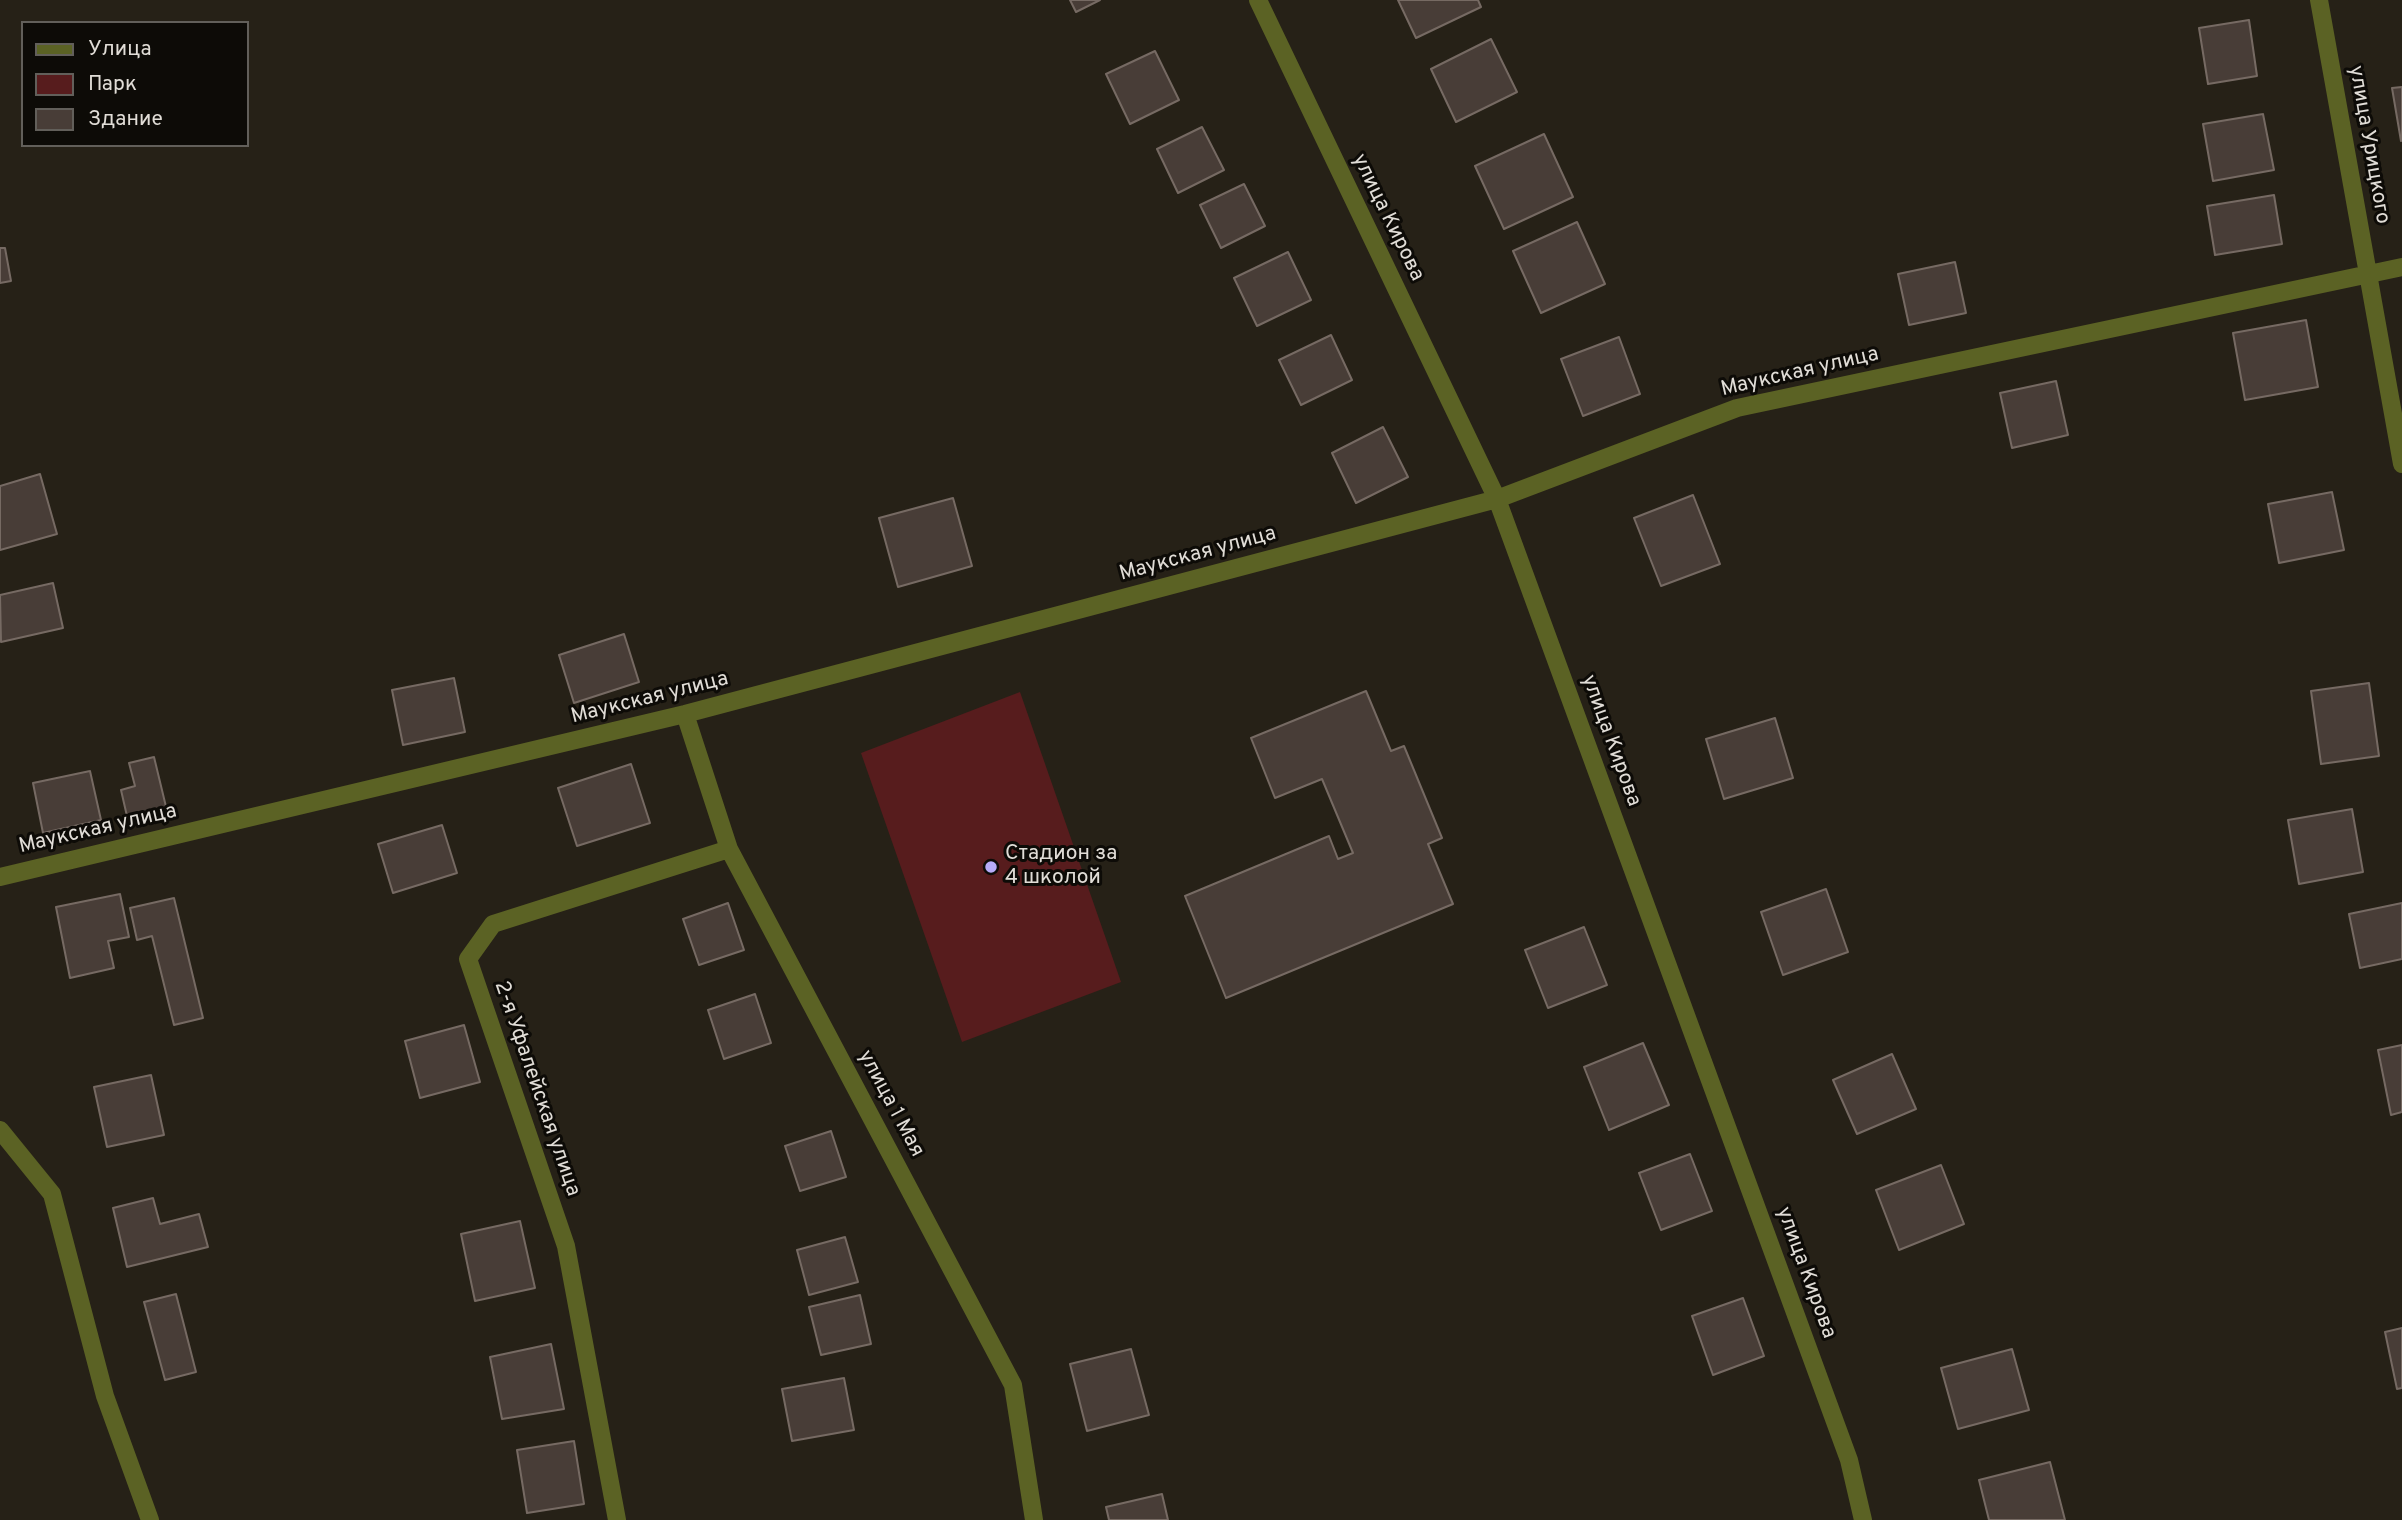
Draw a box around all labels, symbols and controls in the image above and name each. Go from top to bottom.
legend [21,21,248,147]
text: Улица [88,36,152,63]
street label: улица Урицкого [2342,64,2394,226]
text: Парк [88,71,137,98]
text: Здание [88,106,163,133]
street label: улица Кирова [1345,150,1429,286]
street label: Маукская улица [1719,343,1881,403]
street label: Маукская улица [1117,522,1279,588]
street label: Маукская улица [569,667,731,731]
street label: улица Кирова [1574,672,1646,810]
street label: Маукская улица [17,800,179,860]
place label: Стадион за 4 школой [1005,842,1117,892]
marker: Стадион за 4 школой [983,859,999,875]
street label: 2-я Уфалейская улица [487,978,585,1200]
street label: улица 1 Мая [851,1046,929,1162]
street label: улица Кирова [1769,1204,1841,1342]

